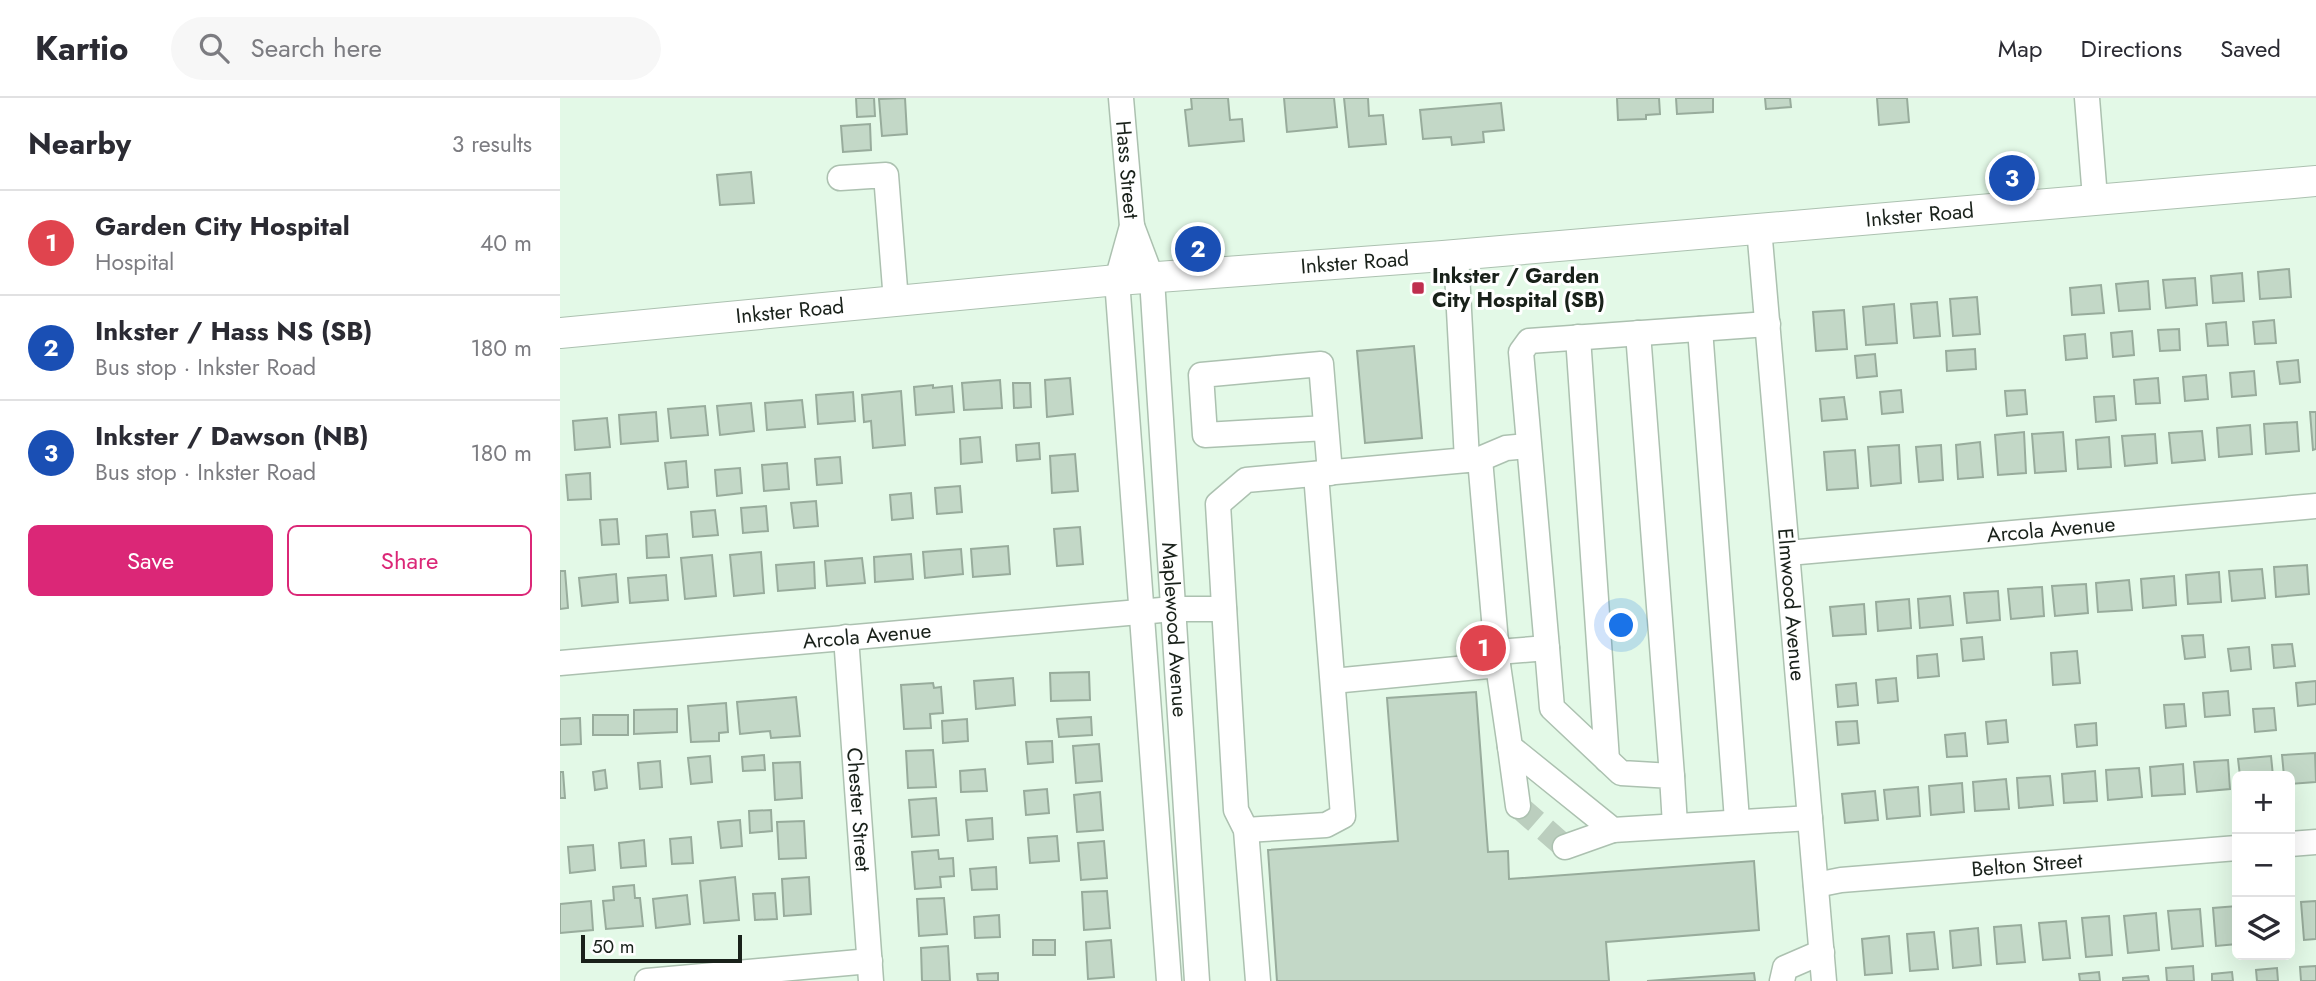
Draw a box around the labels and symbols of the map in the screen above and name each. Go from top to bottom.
street label: Hass Street [1108,119,1146,220]
pin: 3 [1989,152,2035,204]
street label: Inkster Road [1864,195,1975,235]
pin: 2 [1175,223,1221,275]
street label: Inkster Road [1300,244,1410,281]
place label: Inkster / Garden City Hospital (SB) [1432,261,1605,315]
marker: Inkster / Garden City Hospital (SB) [1410,280,1426,296]
street label: Inkster Road [734,291,845,331]
street label: Arcola Avenue [1985,509,2117,550]
street label: Elmwood Avenue [1770,527,1813,682]
street label: Maplewood Avenue [1154,541,1195,718]
your location [1604,608,1638,642]
street label: Arcola Avenue [801,615,933,657]
pin: 1 [1460,622,1506,674]
street label: Chester Street [839,746,878,873]
street label: Belton Street [1970,846,2084,884]
scale bar [581,932,742,964]

